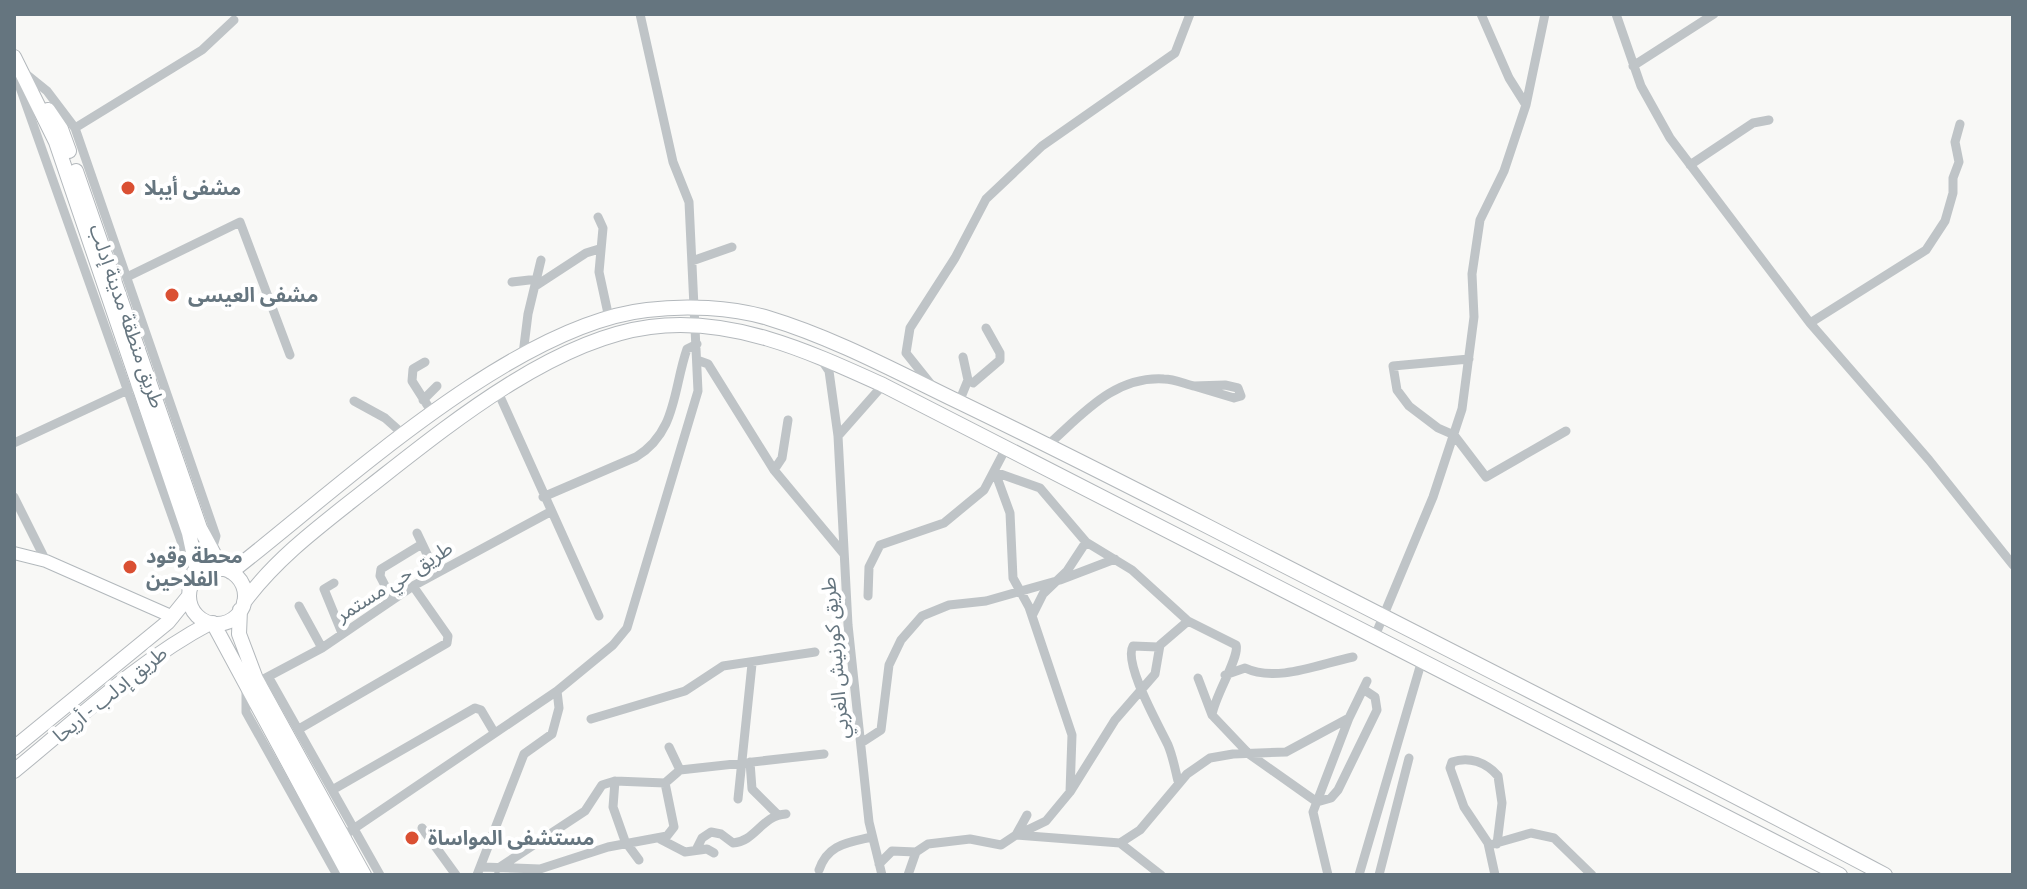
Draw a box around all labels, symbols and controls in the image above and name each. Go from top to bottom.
place label: مشفى أيبلا [144,175,241,200]
marker: مشفى أيبلا [119,179,137,197]
street label: طريق منطقة مدينة إدلب [83,221,170,411]
place label: مشفى العيسى [188,283,318,307]
marker: مشفى العيسى [163,286,181,304]
street label: طريق حي مستمر [330,536,459,630]
place label: محطة وقود الفلاحين [146,544,243,591]
marker: محطة وقود الفلاحين [121,558,139,576]
street label: طريق كورنيش الغربي [816,576,858,740]
street label: طريق إدلب - أريحا [48,641,173,748]
place label: مستشفى المواساة [428,826,595,850]
marker: مستشفى المواساة [403,829,421,847]

